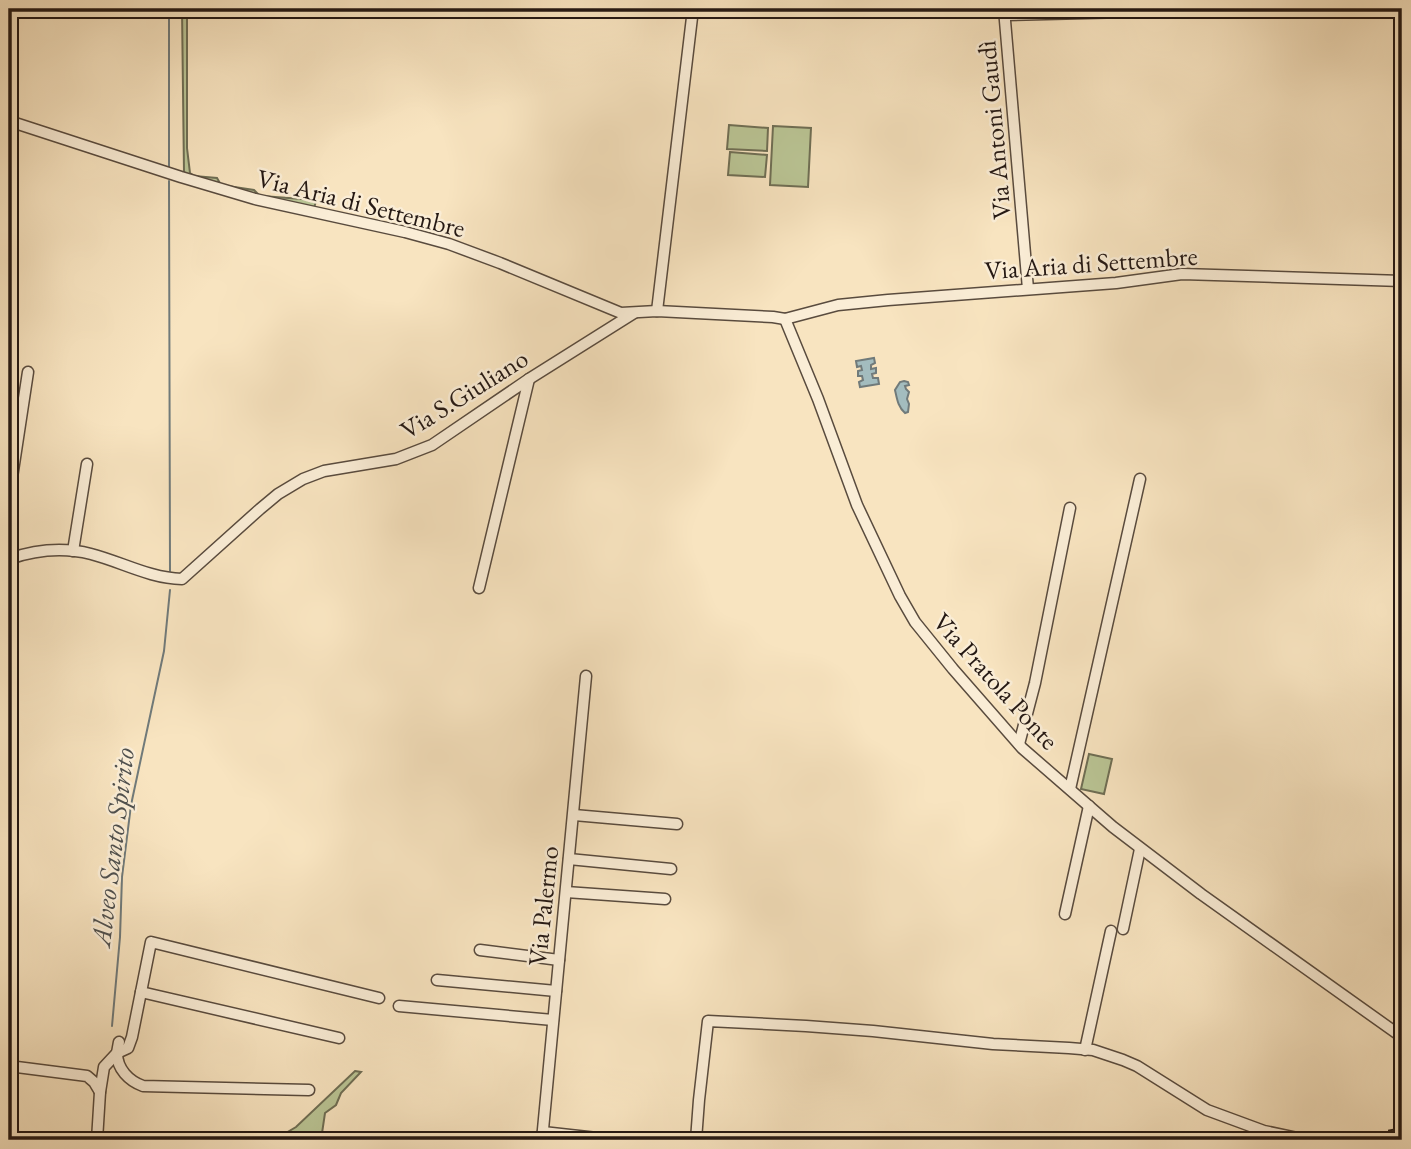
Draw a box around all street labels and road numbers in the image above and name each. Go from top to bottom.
street label: Via Antoni Gaudì [969,39,1019,221]
street label: Via Aria di Settembre [253,161,469,245]
street label: Via Aria di Settembre [983,239,1199,287]
street label: Via S.Giuliano [394,341,534,447]
street label: Via Pratola Ponte [926,605,1066,757]
street label: Via Palermo [520,844,566,968]

